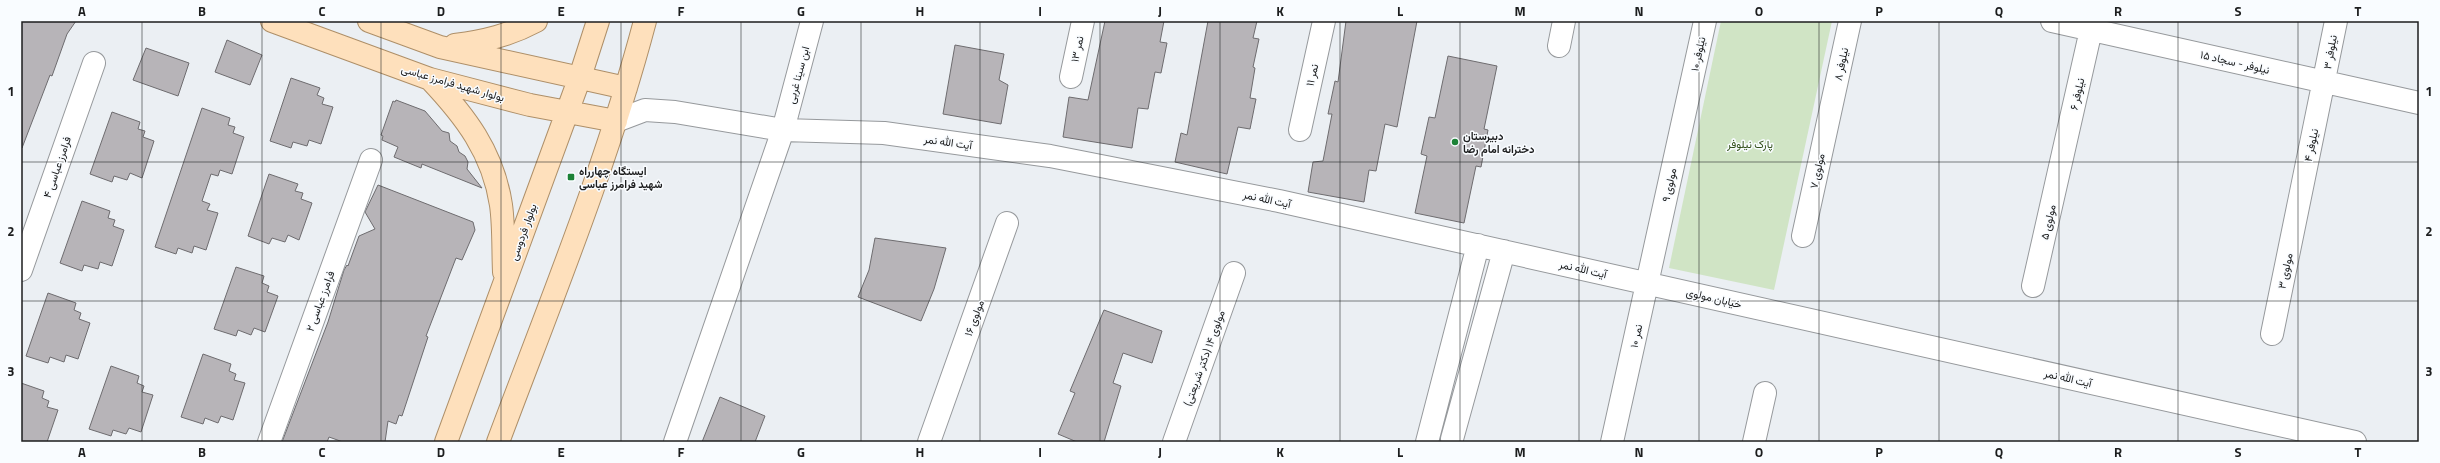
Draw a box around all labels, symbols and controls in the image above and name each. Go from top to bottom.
text: A [78,1,86,21]
text: B [198,1,206,21]
text: C [318,1,326,21]
text: D [437,1,445,21]
text: E [557,1,565,21]
text: F [678,1,685,21]
text: G [797,1,805,21]
text: H [916,1,924,21]
text: I [1038,1,1042,21]
text: J [1158,1,1162,21]
text: K [1276,1,1284,21]
text: L [1397,1,1403,21]
text: M [1514,1,1526,21]
text: N [1634,1,1644,21]
text: O [1755,1,1763,21]
text: P [1875,1,1883,21]
text: Q [1995,1,2003,21]
text: R [2114,1,2122,21]
text: S [2234,1,2242,21]
text: T [2355,1,2362,21]
street label: نمر ۱۳ [1066,34,1088,64]
street label: نیلوفر ۳ [2319,34,2341,70]
street label: نیلوفر ۱۰ [1687,35,1709,73]
street label: ابن سینا غربی [783,44,813,106]
street label: نیلوفر ۸ [1830,46,1852,82]
street label: نیلوفر - سجاد ۱۵ [2199,46,2271,78]
street label: بولوار شهید فرامرز عباسی [399,61,507,105]
street label: نمر ۱۱ [1302,62,1322,88]
street label: نیلوفر ۶ [2066,76,2088,112]
text: 1 [7,81,15,101]
text: 1 [2425,81,2433,101]
street label: نیلوفر ۴ [2300,127,2322,163]
place label: دبیرستان دخترانه امام رضا [1463,128,1535,157]
street label: آیت الله نمر [922,131,975,154]
street label: فرامرز عباسی ۴ [39,134,75,200]
park label: پارک نیلوفر [1726,136,1773,152]
marker: دبیرستان دخترانه امام رضا [1450,137,1460,147]
street label: مولوی ۷ [1805,152,1829,190]
place label: ایستگاه چهارراه شهید فرامرز عباسی [579,163,663,192]
street label: مولوی ۹ [1658,166,1680,203]
marker: ایستگاه چهارراه شهید فرامرز عباسی [566,172,576,182]
street label: آیت الله نمر [1241,186,1294,212]
street label: بولوار فردوسی [505,201,541,263]
street label: مولوی ۵ [2036,203,2060,241]
text: 2 [7,221,15,241]
text: 2 [2425,221,2433,241]
street label: مولوی ۳ [2273,251,2297,290]
street label: آیت الله نمر [1557,256,1610,283]
street label: فرامرز عباسی ۲ [302,268,338,334]
street label: خیابان مولوی [1685,284,1743,312]
street label: مولوی ۱۶ [960,298,988,338]
street label: مولوی ۱۴ (دکتر شریعتی) [1179,308,1229,408]
street label: نمر ۱۰ [1626,323,1646,349]
text: 3 [7,361,15,381]
text: 3 [2425,361,2433,381]
street label: آیت الله نمر [2042,365,2095,392]
text: A [78,442,86,462]
text: B [198,442,206,462]
text: C [318,442,326,462]
text: D [437,442,445,462]
text: E [557,442,565,462]
text: F [678,442,685,462]
text: G [797,442,805,462]
text: H [916,442,924,462]
text: I [1038,442,1042,462]
text: J [1158,442,1162,462]
text: K [1276,442,1284,462]
text: L [1397,442,1403,462]
text: M [1514,442,1526,462]
text: N [1634,442,1644,462]
text: O [1755,442,1763,462]
text: P [1875,442,1883,462]
text: Q [1995,442,2003,462]
text: R [2114,442,2122,462]
text: S [2234,442,2242,462]
text: T [2355,442,2362,462]

